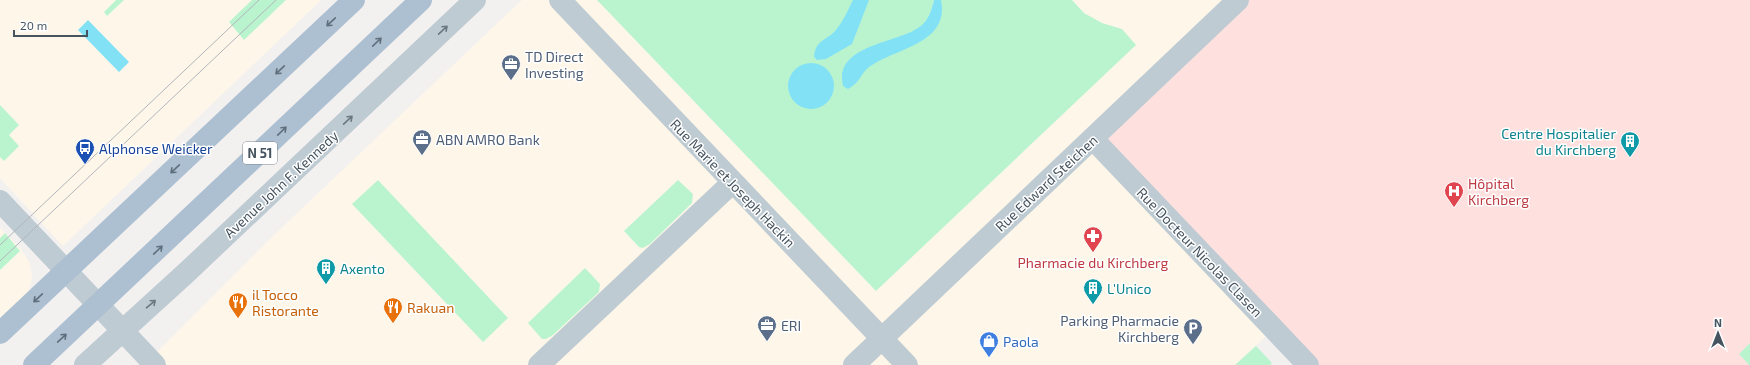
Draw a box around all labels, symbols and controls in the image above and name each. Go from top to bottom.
scale bar [14,12,87,38]
one-way arrow [326,17,336,26]
text: 20 m [20,18,47,32]
one-way arrow [438,25,448,35]
one-way arrow [372,37,382,47]
place label: TD Direct Investing [525,48,584,81]
office icon: TD Direct Investing [500,53,522,81]
one-way arrow [275,65,285,74]
one-way arrow [343,115,353,124]
street label: Rue Marie et Joseph Hackin [667,115,799,251]
place label: Centre Hospitalier du Kirchberg [1501,125,1616,158]
street label: Avenue John F. Kennedy [221,126,342,241]
one-way arrow [277,127,287,136]
office icon: ABN AMRO Bank [411,128,433,156]
building icon: Centre Hospitalier du Kirchberg [1619,130,1641,158]
place label: ABN AMRO Bank [436,131,540,148]
street label: Rue Edward Steichen [991,131,1101,235]
bus stop icon: Alphonse Weicker [74,137,96,165]
place label: Alphonse Weicker [99,140,213,157]
road number: N 51 [243,142,277,164]
one-way arrow [170,164,180,173]
place label: Hôpital Kirchberg [1468,175,1529,208]
hospital icon: Hôpital Kirchberg [1443,180,1465,208]
street label: Rue Docteur Nicolas Clasen [1134,184,1266,320]
pharmacy icon: Pharmacie du Kirchberg [1082,225,1104,253]
one-way arrow [153,245,163,255]
place label: Pharmacie du Kirchberg [1018,254,1169,271]
building icon: Axento [315,257,337,285]
place label: Axento [340,260,385,277]
building icon: L'Unico [1082,277,1104,305]
place label: L'Unico [1107,280,1152,297]
place label: il Tocco Ristorante [252,286,319,319]
restaurant icon: il Tocco Ristorante [227,291,249,319]
one-way arrow [33,293,43,303]
restaurant icon: Rakuan [382,296,404,324]
place label: Rakuan [407,299,454,316]
one-way arrow [146,300,157,309]
place label: Parking Pharmacie Kirchberg [1060,312,1179,345]
north arrow [1698,313,1738,353]
office icon: ERI [756,314,778,342]
text: N [1714,316,1722,329]
place label: ERI [781,317,801,334]
parking icon: Parking Pharmacie Kirchberg [1182,317,1204,345]
shop icon: Paola [978,330,1000,358]
place label: Paola [1003,333,1039,350]
one-way arrow [56,334,66,343]

